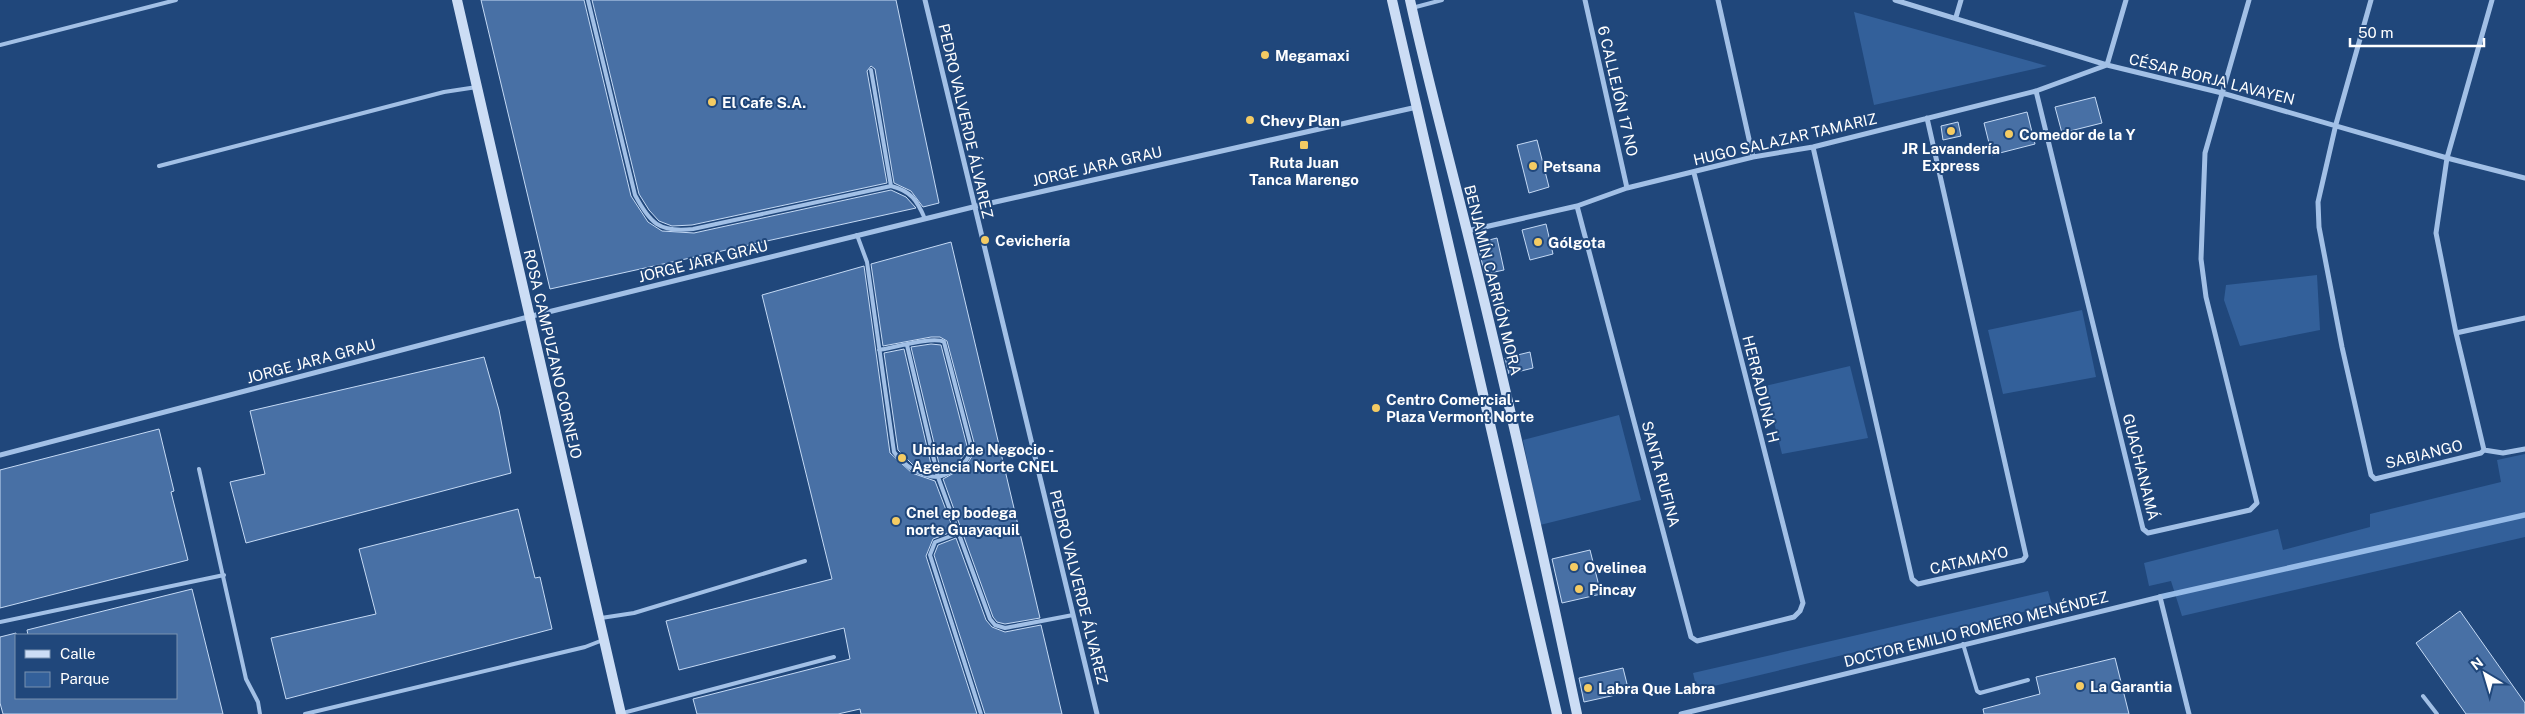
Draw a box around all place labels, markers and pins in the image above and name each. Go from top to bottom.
place label: Megamaxi [1275,47,1349,64]
marker: Megamaxi [1259,49,1271,61]
place label: El Cafe S.A. [722,94,806,111]
marker: El Cafe S.A. [706,96,718,108]
place label: Chevy Plan [1260,112,1340,129]
marker: Chevy Plan [1244,114,1256,126]
marker: JR Lavandería Express [1945,125,1957,137]
place label: Comedor de la Y [2019,126,2136,143]
marker: Comedor de la Y [2003,128,2015,140]
marker: Ruta Juan Tanca Marengo [1298,139,1310,151]
place label: JR Lavandería Express [1902,140,2000,174]
place label: Ruta Juan Tanca Marengo [1249,154,1359,188]
place label: Petsana [1543,158,1601,175]
marker: Petsana [1527,160,1539,172]
place label: Cevichería [995,232,1070,249]
marker: Cevichería [979,234,991,246]
place label: Gólgota [1548,234,1605,251]
marker: Gólgota [1532,236,1544,248]
place label: Centro Comercial - Plaza Vermont Norte [1386,391,1534,425]
marker: Centro Comercial - Plaza Vermont Norte [1370,402,1382,414]
place label: Unidad de Negocio - Agencia Norte CNEL [912,441,1059,475]
marker: Unidad de Negocio - Agencia Norte CNEL [896,452,908,464]
place label: Cnel ep bodega norte Guayaquil [906,504,1020,538]
marker: Cnel ep bodega norte Guayaquil [890,515,902,527]
place label: Ovelinea [1584,559,1647,576]
marker: Ovelinea [1568,561,1580,573]
place label: Pincay [1589,581,1637,598]
marker: Pincay [1573,583,1585,595]
place label: La Garantia [2090,678,2172,695]
place label: Labra Que Labra [1598,680,1715,697]
marker: La Garantia [2074,680,2086,692]
marker: Labra Que Labra [1582,682,1594,694]

